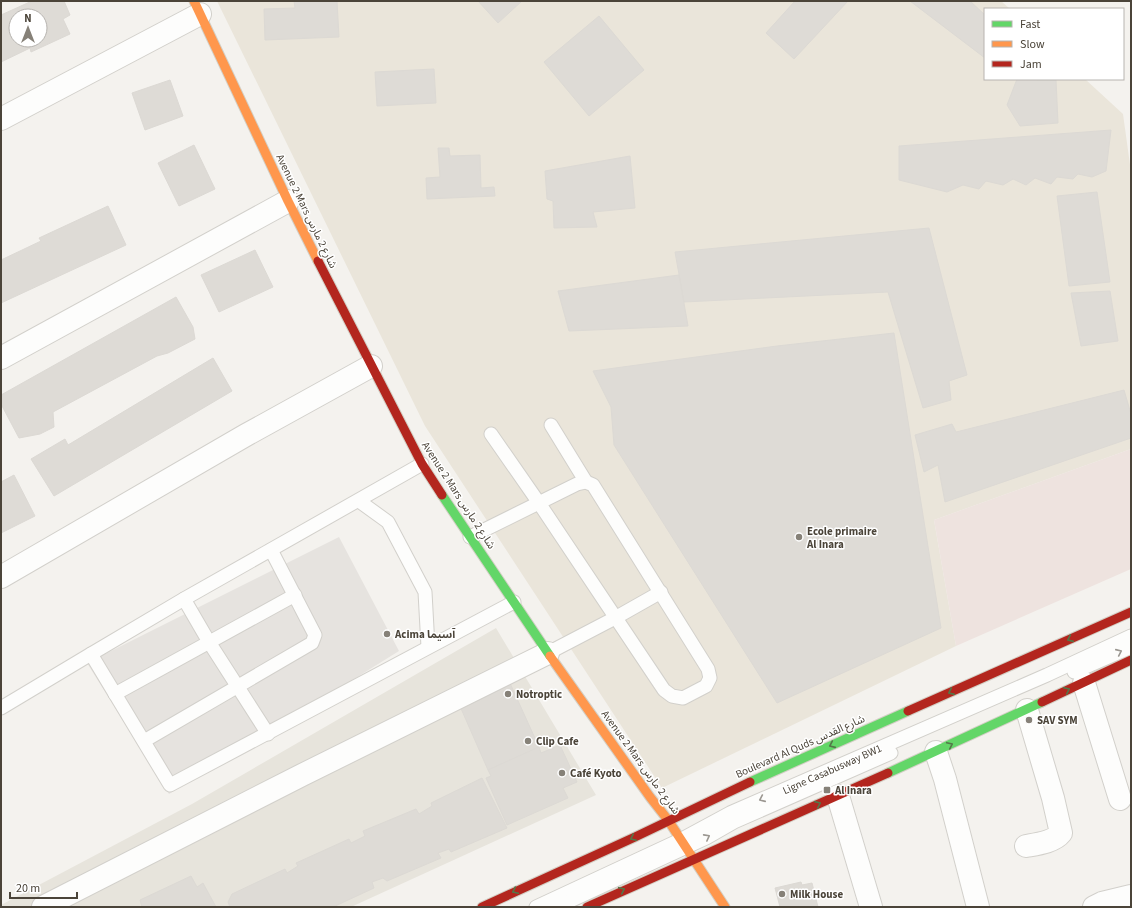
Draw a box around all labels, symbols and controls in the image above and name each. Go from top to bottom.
north arrow [8,8,48,48]
legend [984,8,1124,80]
text: N [24,11,32,26]
text: Fast [1020,16,1040,33]
text: Slow [1020,36,1045,53]
text: Jam [1020,56,1042,73]
street label: Avenue 2 Mars شارع 2 مارس [272,152,341,271]
street label: Avenue 2 Mars شارع 2 مارس [418,439,499,552]
place label: Ecole primaire Al Inara [806,524,877,552]
marker: Ecole primaire Al Inara [794,532,804,542]
place label: Acima آسيما [394,627,456,642]
marker: Acima آسيما [382,629,392,639]
one-way arrow [1066,634,1074,642]
one-way arrow [1115,649,1122,657]
place label: Notroptic [516,687,562,702]
one-way arrow [948,687,955,695]
one-way arrow [1063,687,1071,695]
marker: Notroptic [503,689,513,699]
street label: Avenue 2 Mars شارع 2 مارس [598,707,684,818]
street label: Boulevard Al Quds شارع القدس [733,711,868,782]
place label: SAV SYM [1037,713,1078,728]
marker: SAV SYM [1024,715,1034,725]
place label: Clip Cafe [536,734,579,749]
marker: Clip Cafe [523,736,533,746]
one-way arrow [829,740,837,748]
street label: Ligne Casabusway BW1 [780,741,884,798]
one-way arrow [946,742,953,750]
place label: Café Kyoto [570,766,622,781]
marker: Café Kyoto [557,768,567,778]
place label: Al Inara [834,783,872,798]
marker: Al Inara [822,785,832,795]
one-way arrow [759,794,767,802]
one-way arrow [815,801,822,809]
one-way arrow [630,833,637,841]
one-way arrow [702,834,710,842]
scale bar [10,874,77,900]
text: 20 m [16,880,40,897]
one-way arrow [512,886,519,894]
one-way arrow [618,887,626,895]
place label: Milk House [790,887,843,902]
marker: Milk House [777,889,787,899]

